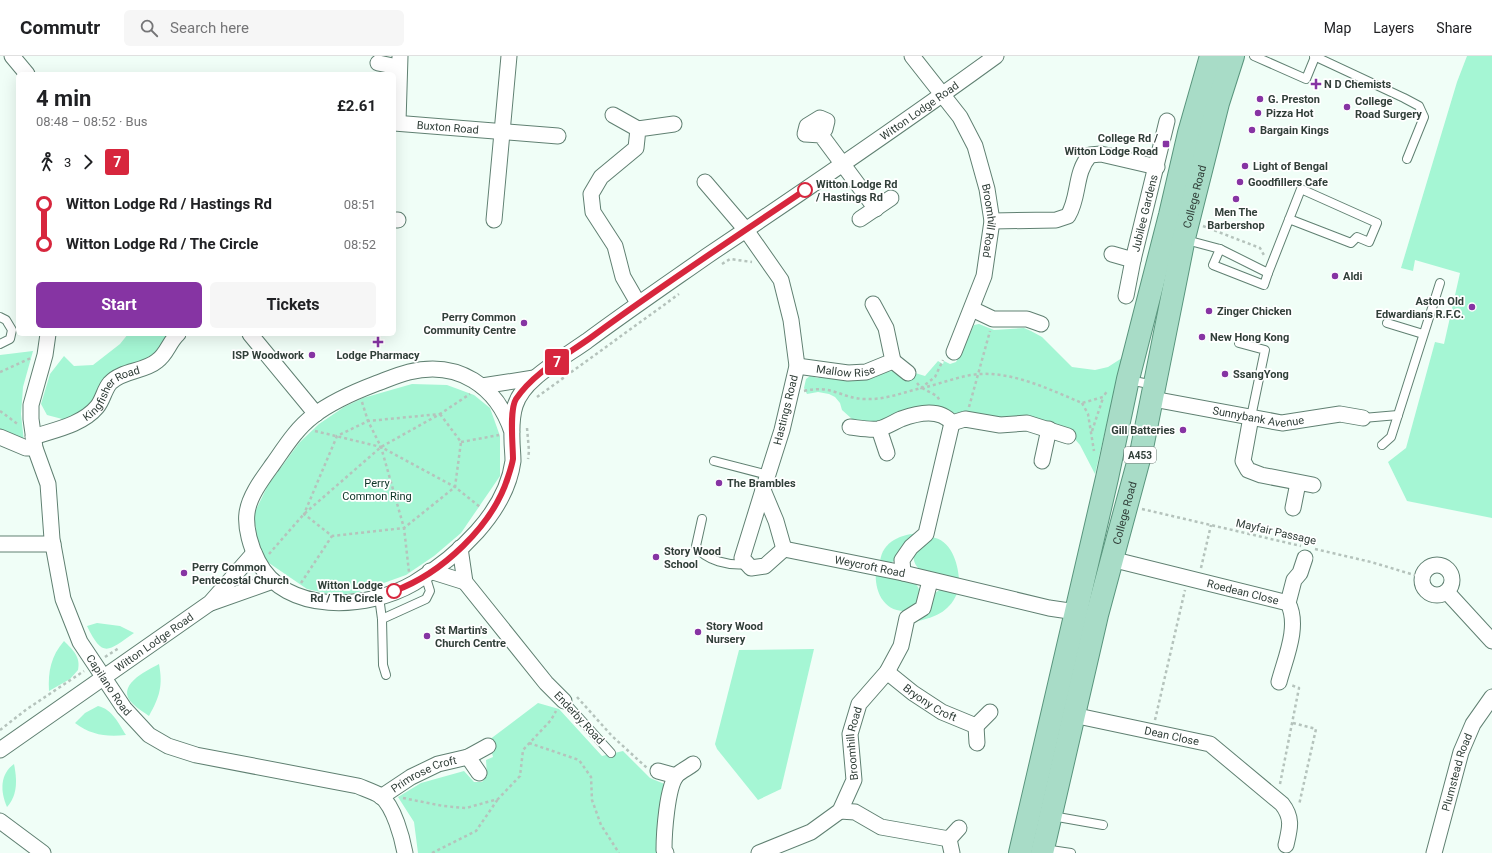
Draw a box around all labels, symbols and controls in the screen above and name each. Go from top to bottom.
search box [124,10,404,46]
text: Commutr [20,16,100,39]
icon: search [138,17,160,39]
text: Search here [170,19,249,37]
text: Map [1324,20,1351,36]
text: Layers [1373,20,1414,36]
text: Share [1436,20,1472,36]
place label: N D Chemists [1324,78,1391,91]
street label: Witton Lodge Road [878,79,961,143]
marker: N D Chemists [1311,79,1321,89]
text: 4 min [36,86,91,111]
place label: G. Preston [1268,93,1320,106]
marker: G. Preston [1255,94,1265,104]
place label: College Road Surgery [1355,95,1422,121]
text: £2.61 [337,97,376,115]
marker: College Road Surgery [1342,102,1352,112]
place label: Pizza Hot [1266,107,1314,120]
marker: Pizza Hot [1253,108,1263,118]
text: 08:48 – 08:52 · Bus [36,114,148,129]
street label: Buxton Road [416,118,479,136]
place label: Bargain Kings [1260,124,1329,137]
marker: Bargain Kings [1247,125,1257,135]
place label: College Rd / Witton Lodge Road [1064,132,1158,158]
marker: College Rd / Witton Lodge Road [1161,139,1171,149]
icon: walk [36,151,58,173]
icon: forward [77,151,99,173]
text: 7 [113,154,121,170]
text: 3 [64,155,71,170]
place label: Light of Bengal [1253,160,1328,173]
marker: Light of Bengal [1240,161,1250,171]
street label: College Road [1180,164,1209,230]
street label: Jubilee Gardens [1129,173,1160,253]
place label: Goodfillers Cafe [1248,176,1328,189]
marker: Goodfillers Cafe [1235,177,1245,187]
place label: Witton Lodge Rd / Hastings Rd [815,178,898,204]
marker: Witton Lodge Rd / Hastings Rd [797,182,813,198]
street label: Broomhill Road [979,182,999,259]
marker: Men The Barbershop [1231,194,1241,204]
text: Witton Lodge Rd / Hastings Rd [66,195,272,213]
text: 08:51 [344,197,376,212]
place label: Men The Barbershop [1207,206,1265,232]
text: Witton Lodge Rd / The Circle [66,235,258,253]
text: 08:52 [344,237,376,252]
place label: Aldi [1343,270,1362,283]
marker: Aldi [1330,271,1340,281]
button: Start [36,282,202,328]
button: Tickets [210,282,376,328]
place label: Aston Old Edwardians R.F.C. [1376,295,1464,321]
marker: Aston Old Edwardians R.F.C. [1467,302,1477,312]
place label: Zinger Chicken [1217,305,1292,318]
marker: Zinger Chicken [1204,306,1214,316]
place label: Perry Common Community Centre [423,311,516,337]
marker: Perry Common Community Centre [519,318,529,328]
place label: New Hong Kong [1210,331,1289,344]
marker: New Hong Kong [1197,332,1207,342]
marker: Lodge Pharmacy [373,337,383,347]
place label: ISP Woodwork [232,349,304,362]
place label: Lodge Pharmacy [336,349,420,362]
line badge: 7 [544,349,570,375]
marker: ISP Woodwork [307,350,317,360]
text: 7 [553,354,561,370]
street label: Mallow Rise [815,362,877,380]
street label: Kingfisher Road [80,363,141,424]
place label: SsangYong [1233,368,1289,381]
marker: SsangYong [1220,369,1230,379]
street label: Hastings Road [771,374,801,446]
street label: Sunnybank Avenue [1211,404,1305,430]
place label: Gill Batteries [1111,424,1175,437]
marker: Gill Batteries [1178,425,1188,435]
road number: A453 [1124,447,1156,463]
park label: Perry Common Ring [342,477,412,503]
place label: The Brambles [727,477,796,490]
marker: The Brambles [714,478,724,488]
street label: College Road [1110,480,1139,546]
street label: Mayfair Passage [1235,516,1318,548]
place label: Story Wood School [664,545,721,571]
marker: Story Wood School [651,552,661,562]
street label: Weycroft Road [834,553,906,580]
place label: Perry Common Pentecostal Church [192,561,289,587]
marker: Perry Common Pentecostal Church [179,568,189,578]
street label: Roedean Close [1206,577,1280,607]
place label: Witton Lodge Rd / The Circle [310,579,383,605]
marker: Witton Lodge Rd / The Circle [386,583,402,599]
street label: Witton Lodge Road [112,610,196,674]
place label: Story Wood Nursery [706,620,763,646]
place label: St Martin's Church Centre [435,624,506,650]
marker: Story Wood Nursery [693,627,703,637]
marker: St Martin's Church Centre [422,631,432,641]
street label: Capilano Road [84,652,134,718]
street label: Bryony Croft [901,681,959,724]
street label: Enderby Road [551,689,607,747]
street label: Broomhill Road [843,705,864,781]
street label: Dean Close [1143,724,1200,748]
street label: Plumstead Road [1439,731,1475,813]
street label: Primrose Croft [388,753,458,795]

